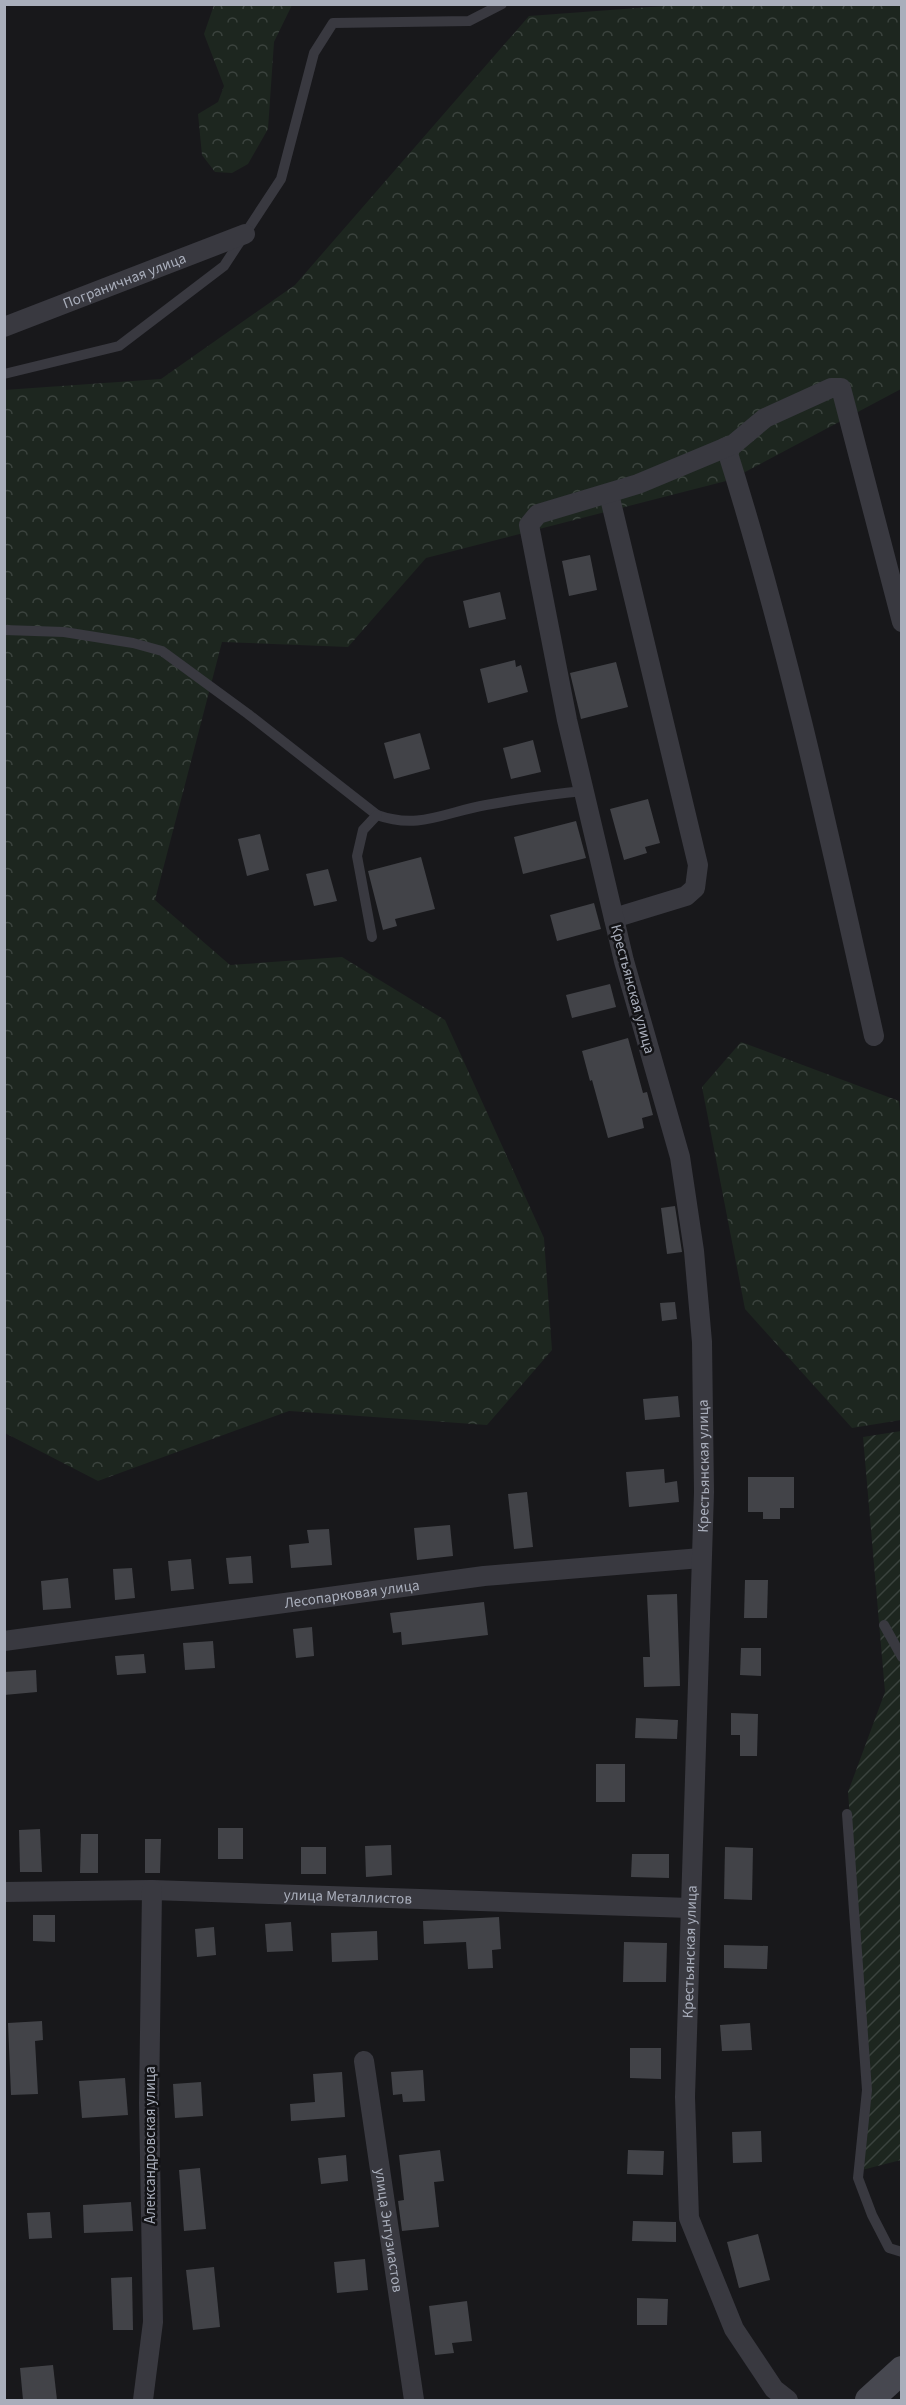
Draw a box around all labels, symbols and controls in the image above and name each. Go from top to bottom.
street label: Пограничная улица [60,248,189,314]
street label: Крестьянская улица [605,922,660,1056]
street label: Крестьянская улица [693,1399,715,1533]
street label: Лесопарковая улица [283,1575,421,1614]
street label: улица Металлистов [283,1884,413,1910]
street label: Крестьянская улица [677,1885,703,2019]
street label: Александровская улица [140,2066,161,2224]
street label: улица Энтузиастов [369,2167,408,2294]

